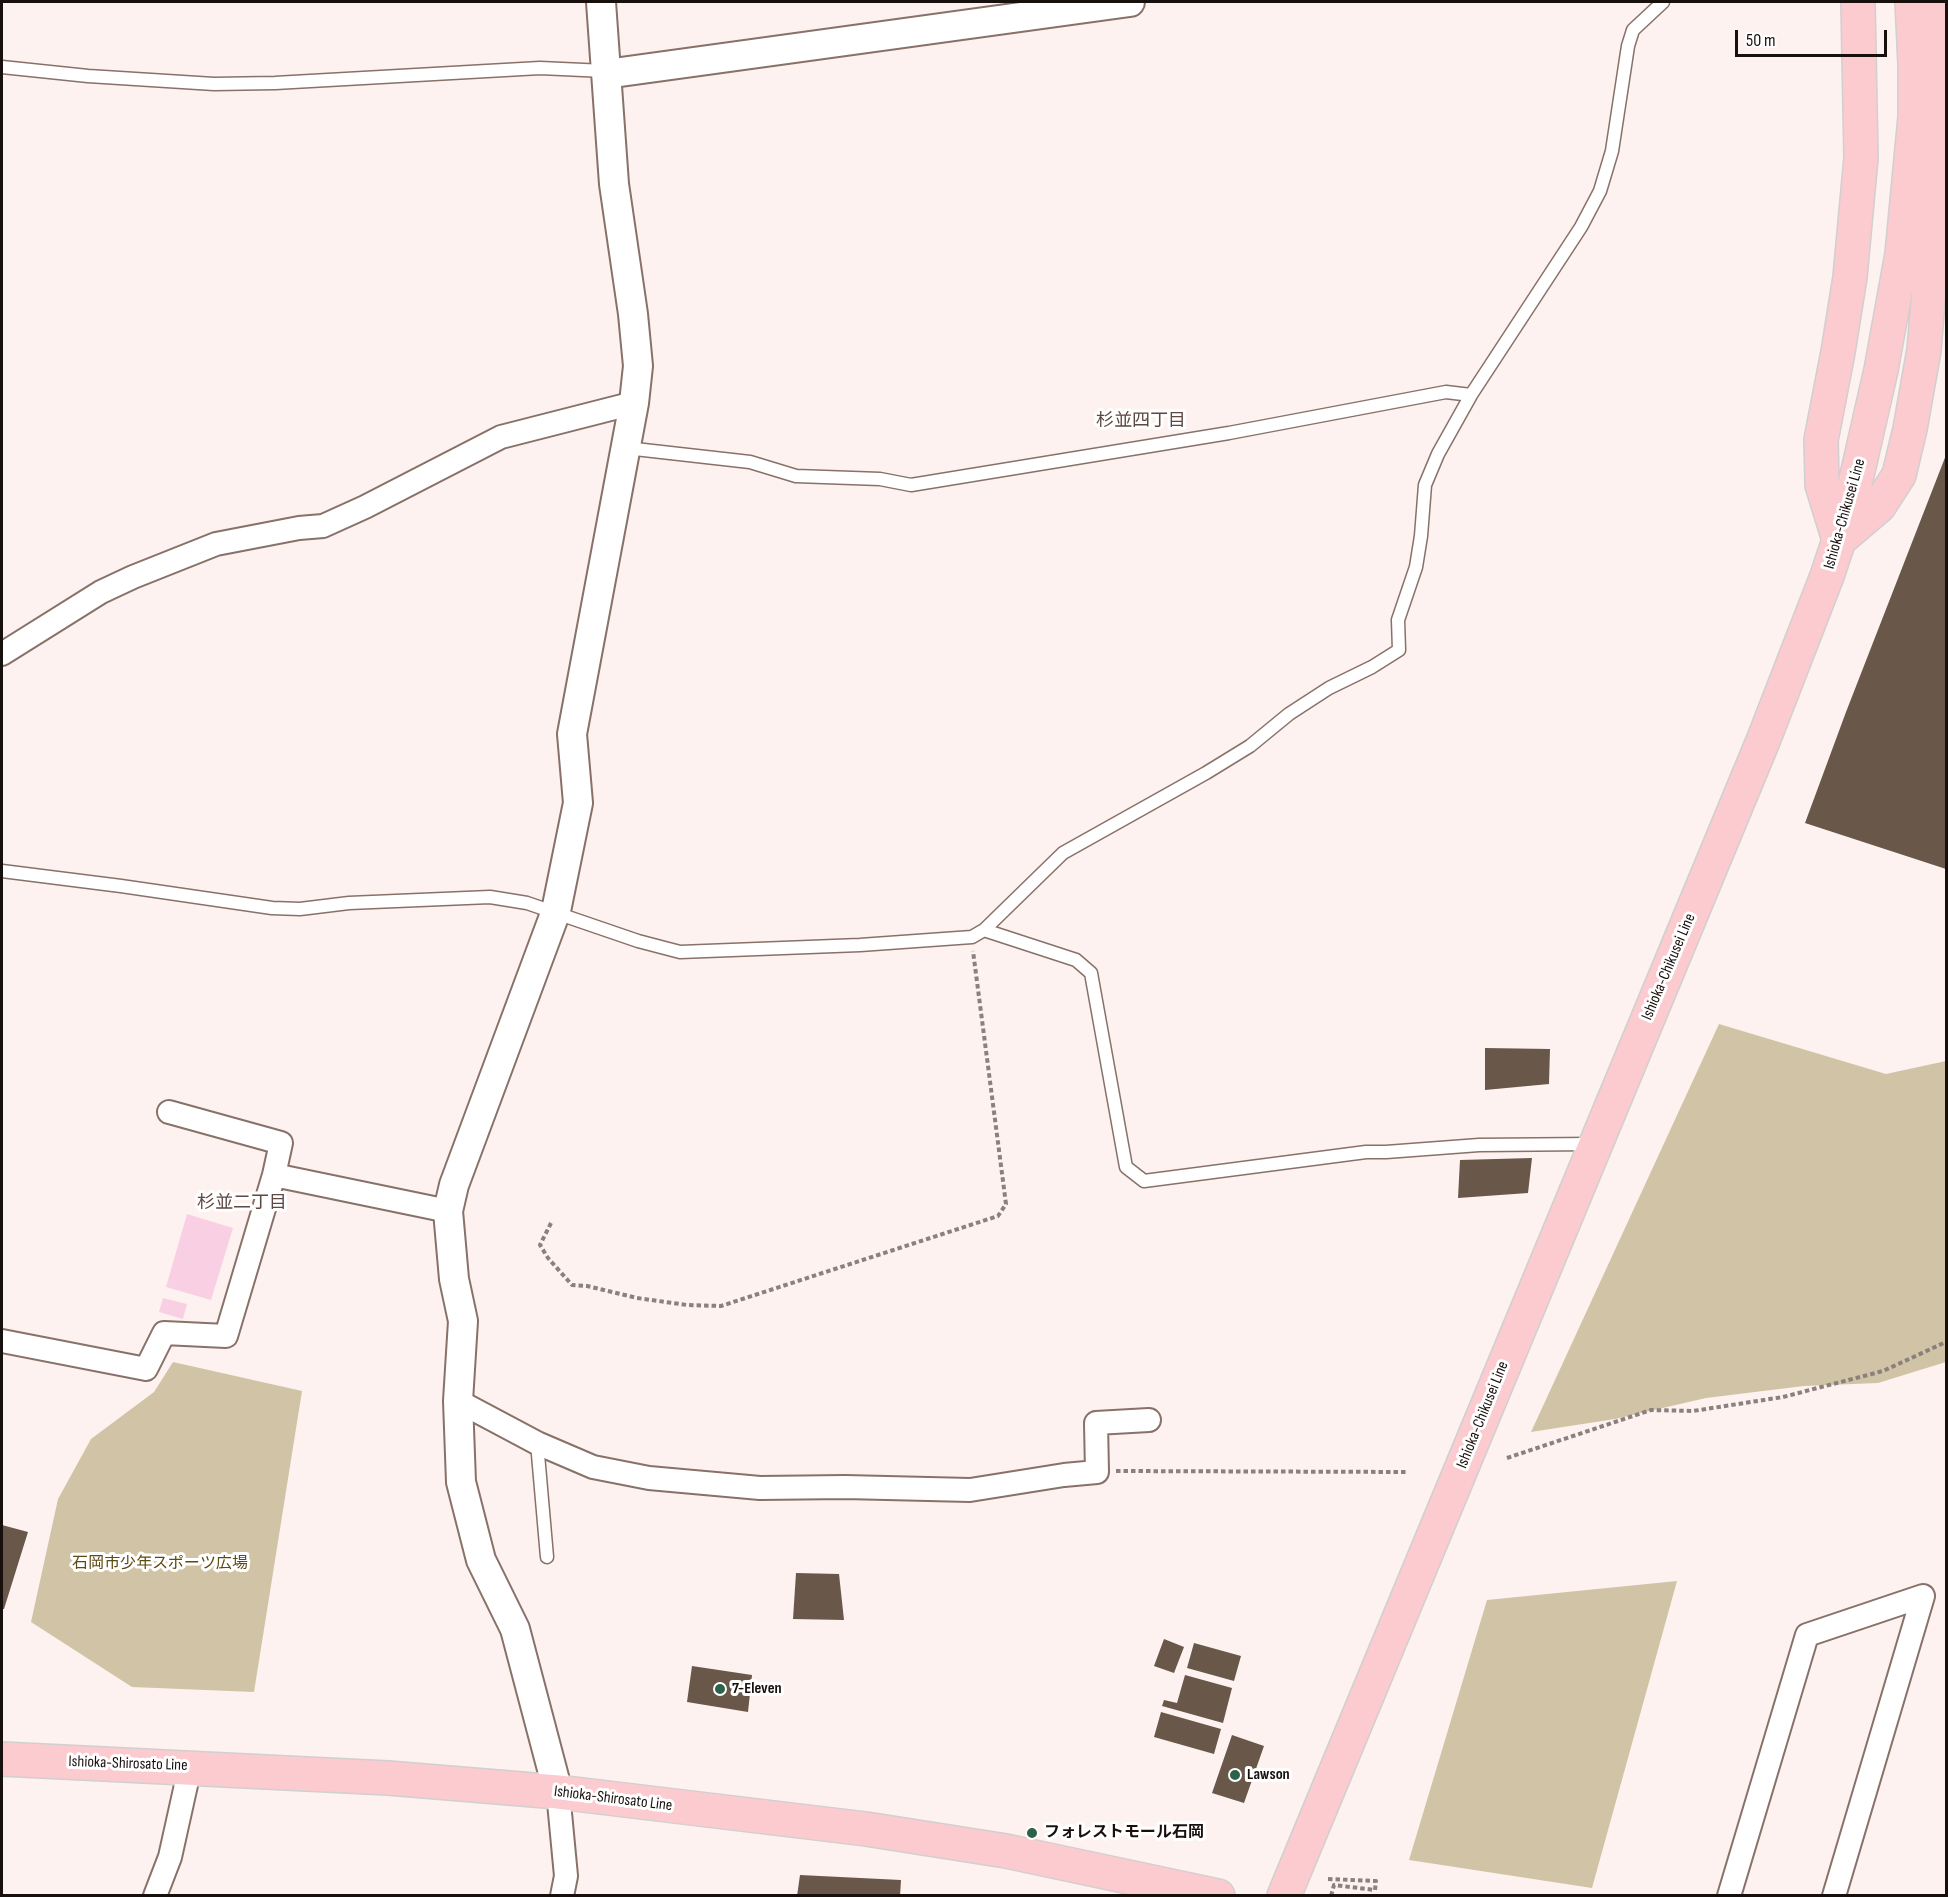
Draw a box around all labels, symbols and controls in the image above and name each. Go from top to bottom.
scale bar [1738,18,1890,56]
text: 50 m [1746,30,1776,51]
district label: 杉並四丁目 [1096,410,1186,432]
street label: Ishioka-Chikusei Line [1820,457,1870,571]
street label: Ishioka-Chikusei Line [1638,911,1700,1023]
district label: 杉並二丁目 [197,1192,287,1214]
street label: Ishioka-Chikusei Line [1453,1359,1513,1471]
park label: 石岡市少年スポーツ広場 [72,1554,248,1574]
place label: 7-Eleven [732,1679,782,1699]
marker: 7-Eleven [713,1682,727,1696]
street label: Ishioka-Shirosato Line [68,1752,188,1776]
place label: Lawson [1247,1765,1290,1785]
marker: Lawson [1228,1768,1242,1782]
street label: Ishioka-Shirosato Line [553,1782,673,1816]
place label: フォレストモール石岡 [1044,1823,1204,1843]
marker: フォレストモール石岡 [1025,1826,1039,1840]

